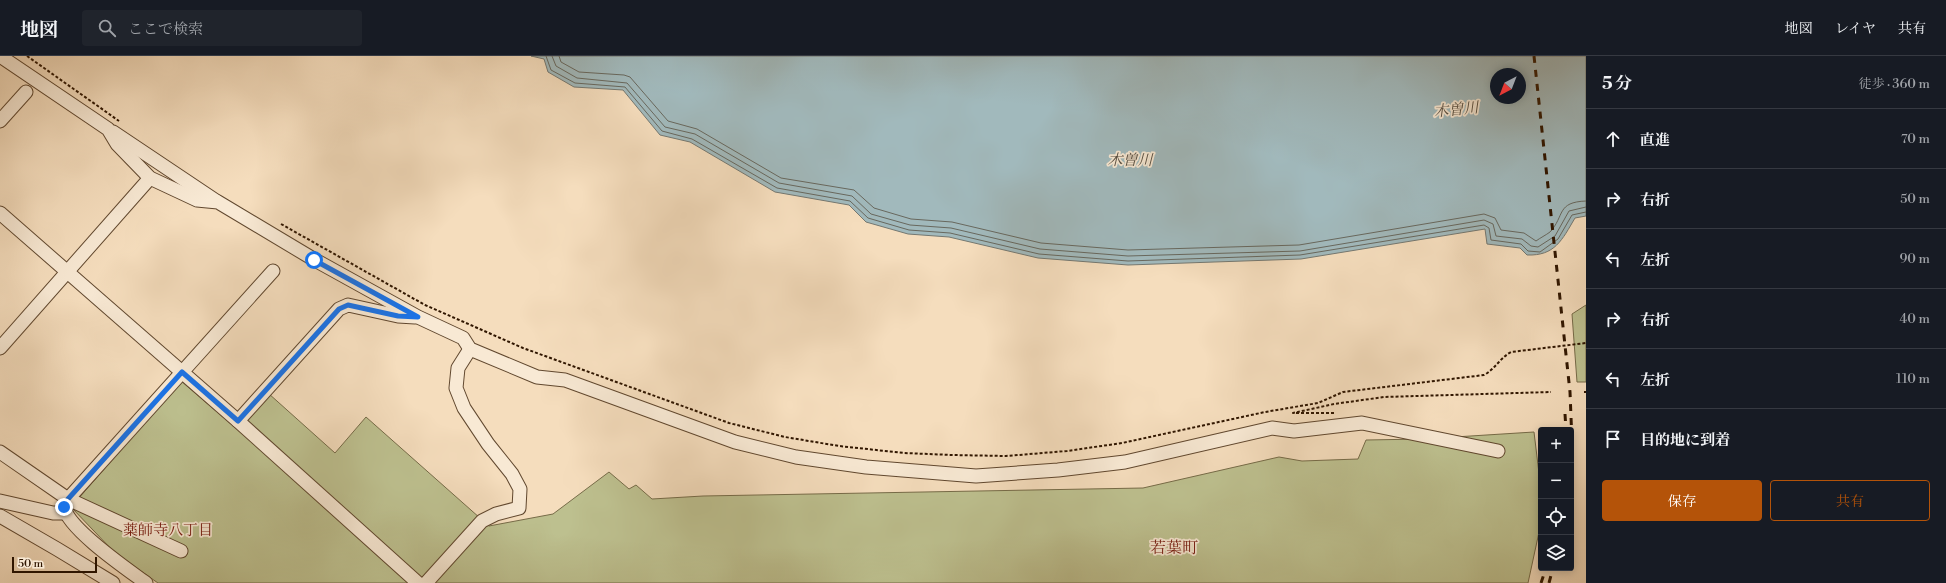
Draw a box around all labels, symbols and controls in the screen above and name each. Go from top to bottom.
search box [82,10,362,46]
icon: search [96,17,118,39]
text: 地図 [20,18,58,42]
text: ここで検索 [128,20,203,39]
text: 地図 [1785,20,1813,38]
text: レイヤ [1835,20,1876,38]
text: 共有 [1898,20,1926,38]
north arrow [1490,68,1526,104]
text: 5 分 [1602,73,1632,95]
text: 徒歩 · 360 m [1859,76,1930,92]
water label: 木曽川 [1433,98,1481,122]
icon: ahead [1602,128,1624,150]
text: 直進 [1640,131,1670,150]
text: 70 m [1901,131,1930,147]
water label: 木曽川 [1107,151,1154,170]
icon: right [1602,188,1624,210]
text: 右折 [1640,191,1670,210]
text: 50 m [1900,191,1930,207]
icon: left [1602,248,1624,270]
route start [305,251,323,269]
text: 左折 [1640,251,1670,270]
text: 90 m [1899,251,1930,267]
icon: right [1602,308,1624,330]
text: 右折 [1640,311,1670,330]
text: 40 m [1900,311,1930,327]
icon: left [1602,368,1624,390]
text: 左折 [1640,371,1670,390]
text: 110 m [1896,371,1930,387]
map controls [1538,427,1574,571]
button: + [1538,427,1574,463]
icon: arrive [1602,428,1624,450]
text: 目的地に到着 [1640,431,1730,450]
button: − [1538,463,1574,499]
button: 保存 [1602,480,1762,521]
button: 共有 [1770,480,1930,521]
route end [55,498,73,516]
button: locate [1538,499,1574,535]
district label: 薬師寺八丁目 [123,521,213,540]
button: layers [1538,535,1574,571]
district label: 若葉町 [1150,538,1198,558]
scale bar [12,555,97,574]
text: 50 m [18,557,43,571]

